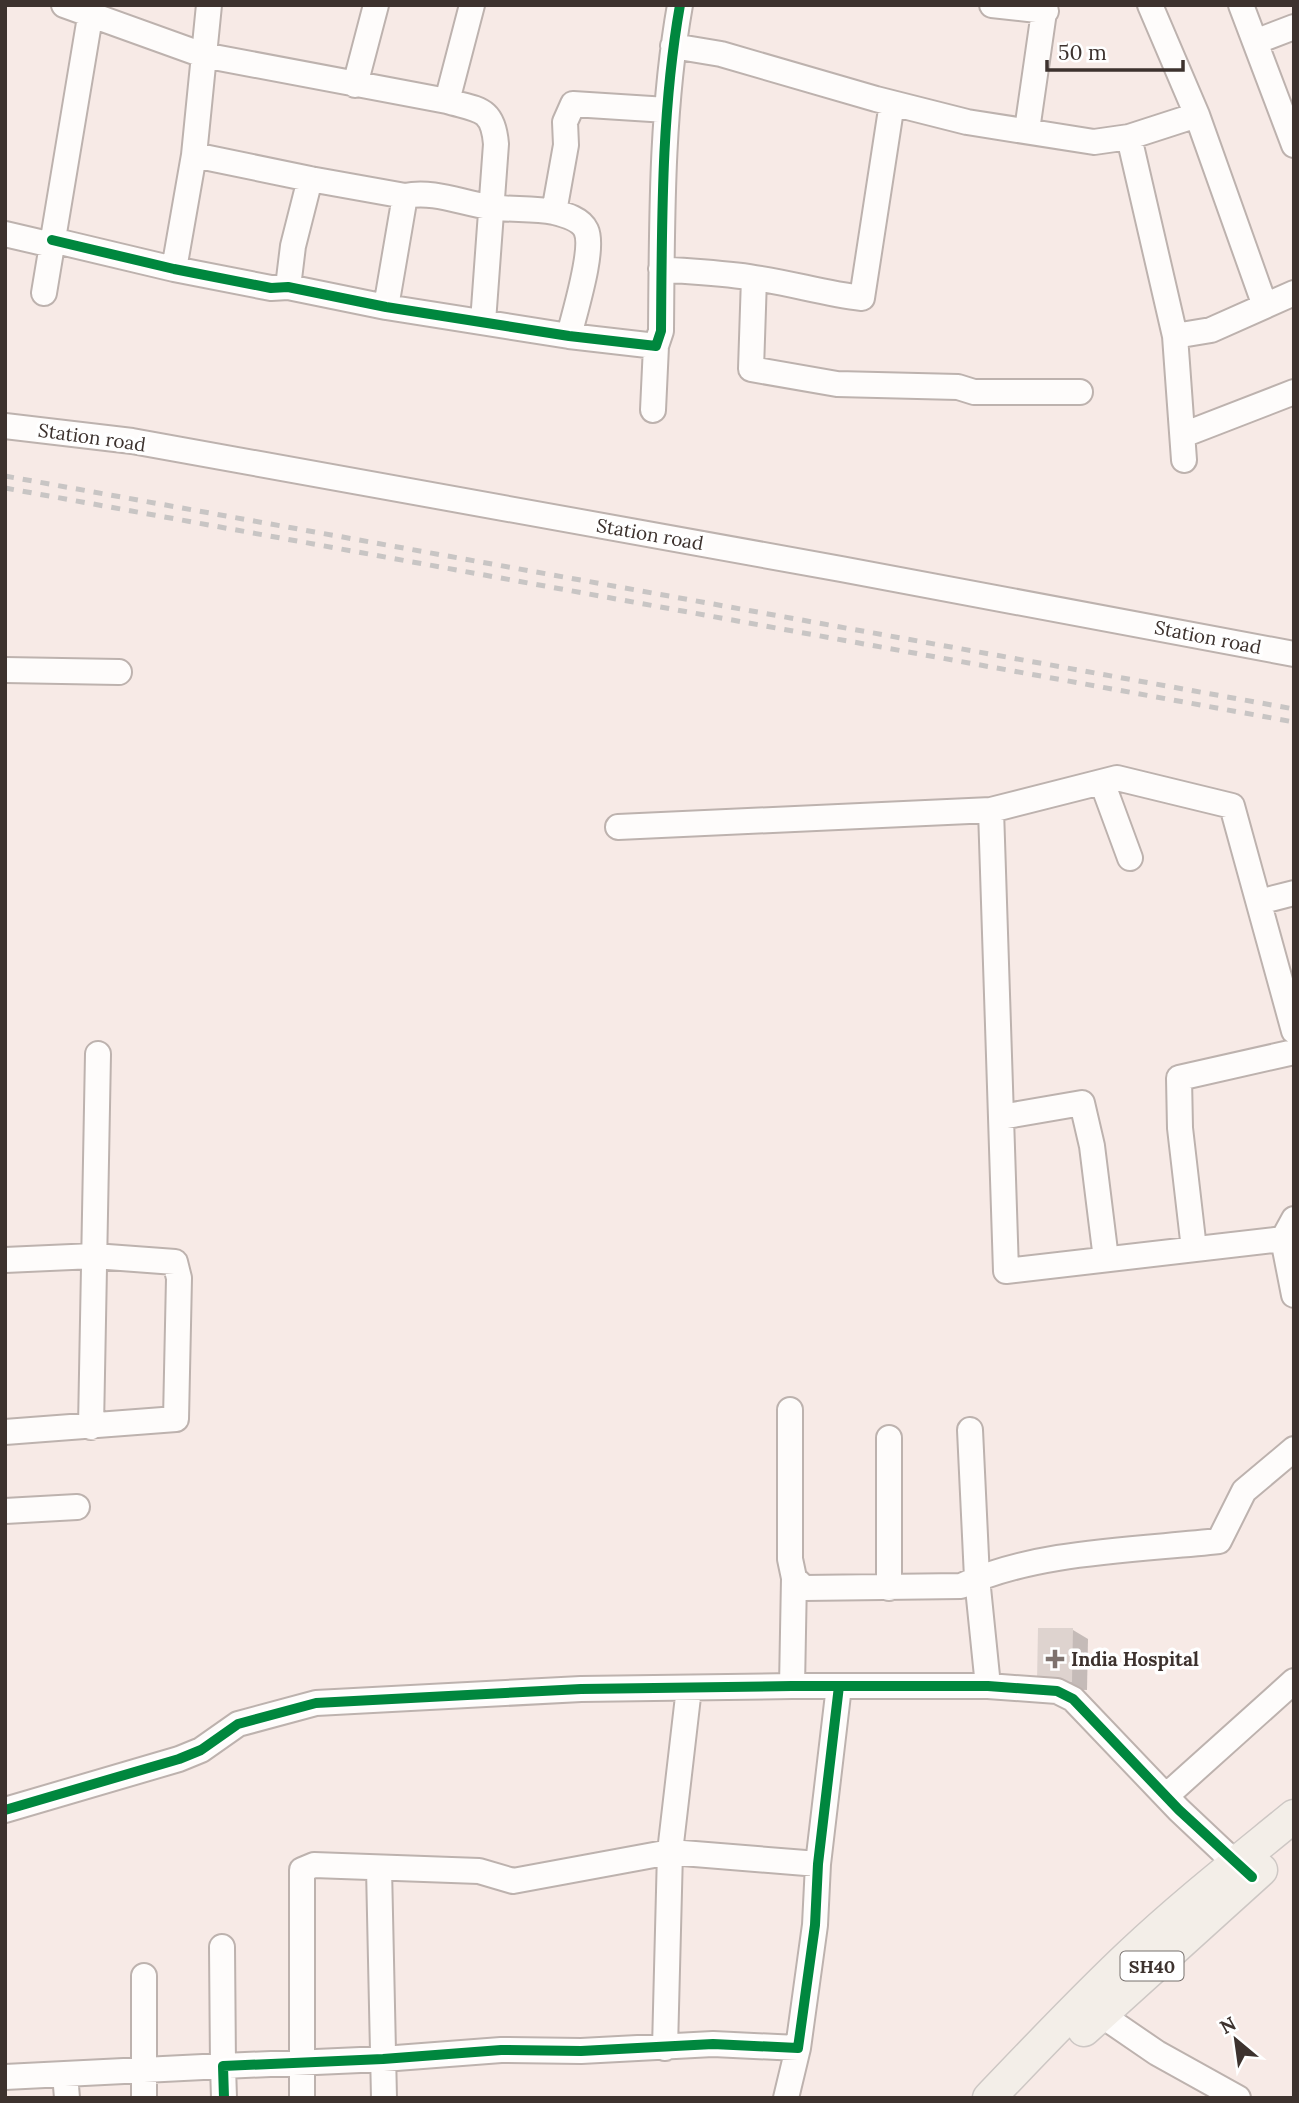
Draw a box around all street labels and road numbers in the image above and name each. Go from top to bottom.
street label: Station road [37,418,147,456]
street label: Station road [595,513,705,555]
street label: Station road [1152,615,1264,659]
road number: SH40 [1120,1952,1184,1980]

